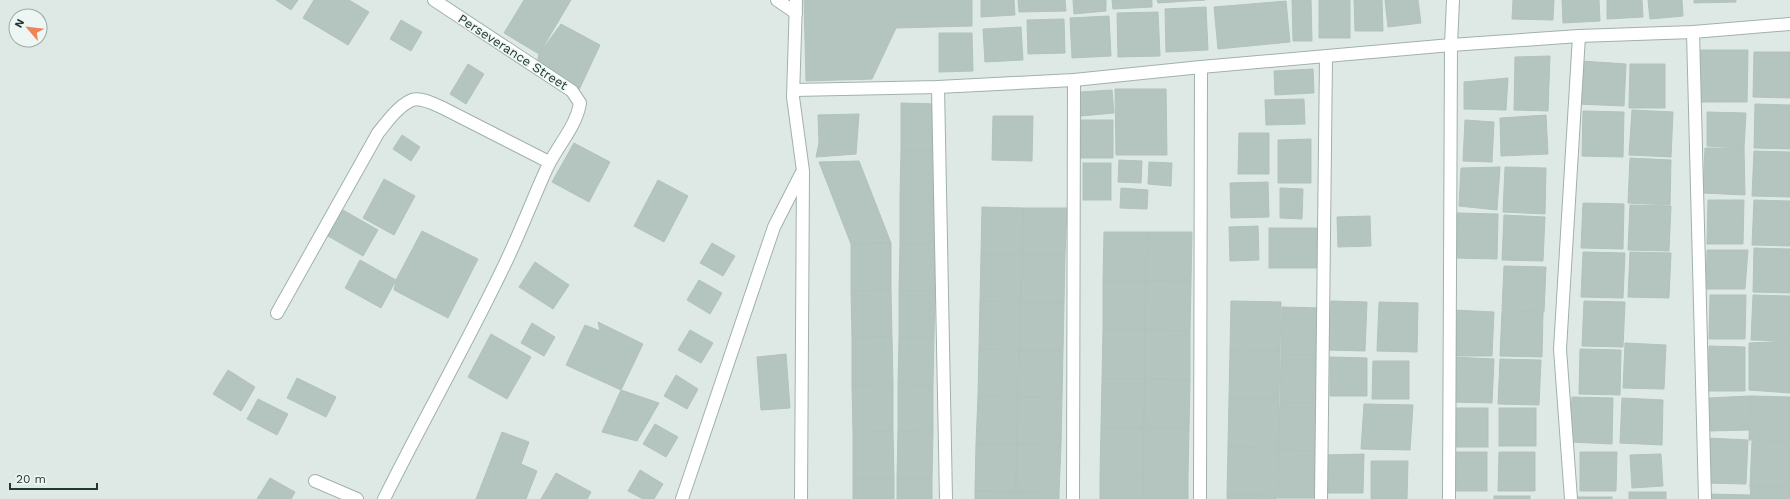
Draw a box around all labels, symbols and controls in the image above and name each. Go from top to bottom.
north arrow [8,8,48,48]
street label: Perseverance Street [455,11,571,93]
text: N [12,17,27,30]
scale bar [10,465,97,491]
text: 20 m [16,472,46,486]

